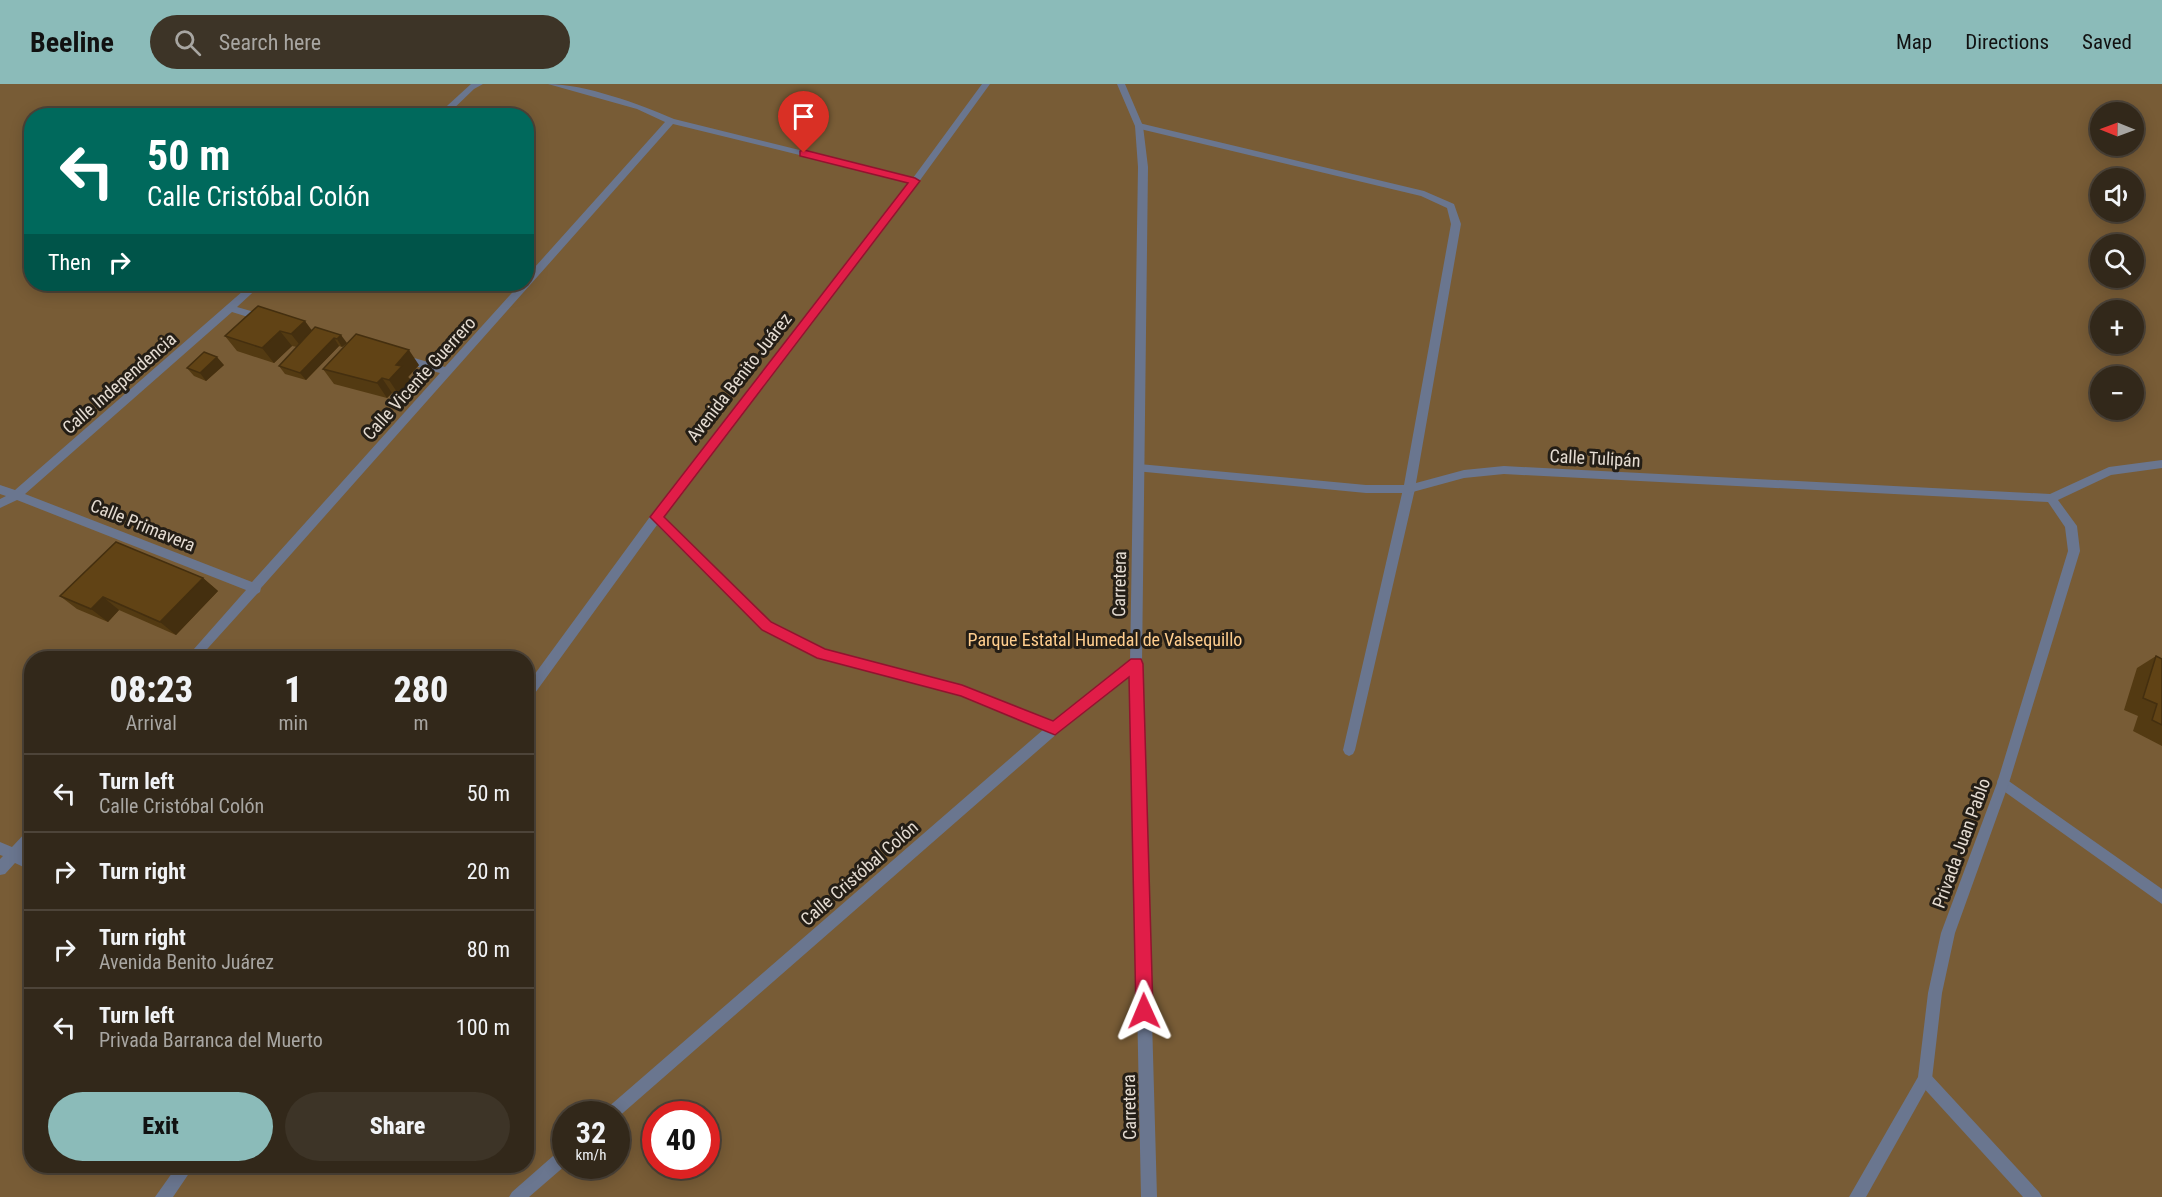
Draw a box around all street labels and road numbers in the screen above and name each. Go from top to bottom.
street label: Avenida Benito Juárez [682,308,796,446]
street label: Calle Vicente Guerrero [358,312,480,444]
street label: Calle Independencia [58,328,180,438]
street label: Calle Tulipán [1549,445,1641,471]
street label: Calle Primavera [88,494,198,556]
street label: Carretera [1108,551,1130,617]
street label: Privada Juan Pablo [1928,775,1994,911]
street label: Calle Cristóbal Colón [796,816,922,930]
street label: Carretera [1118,1074,1140,1140]

